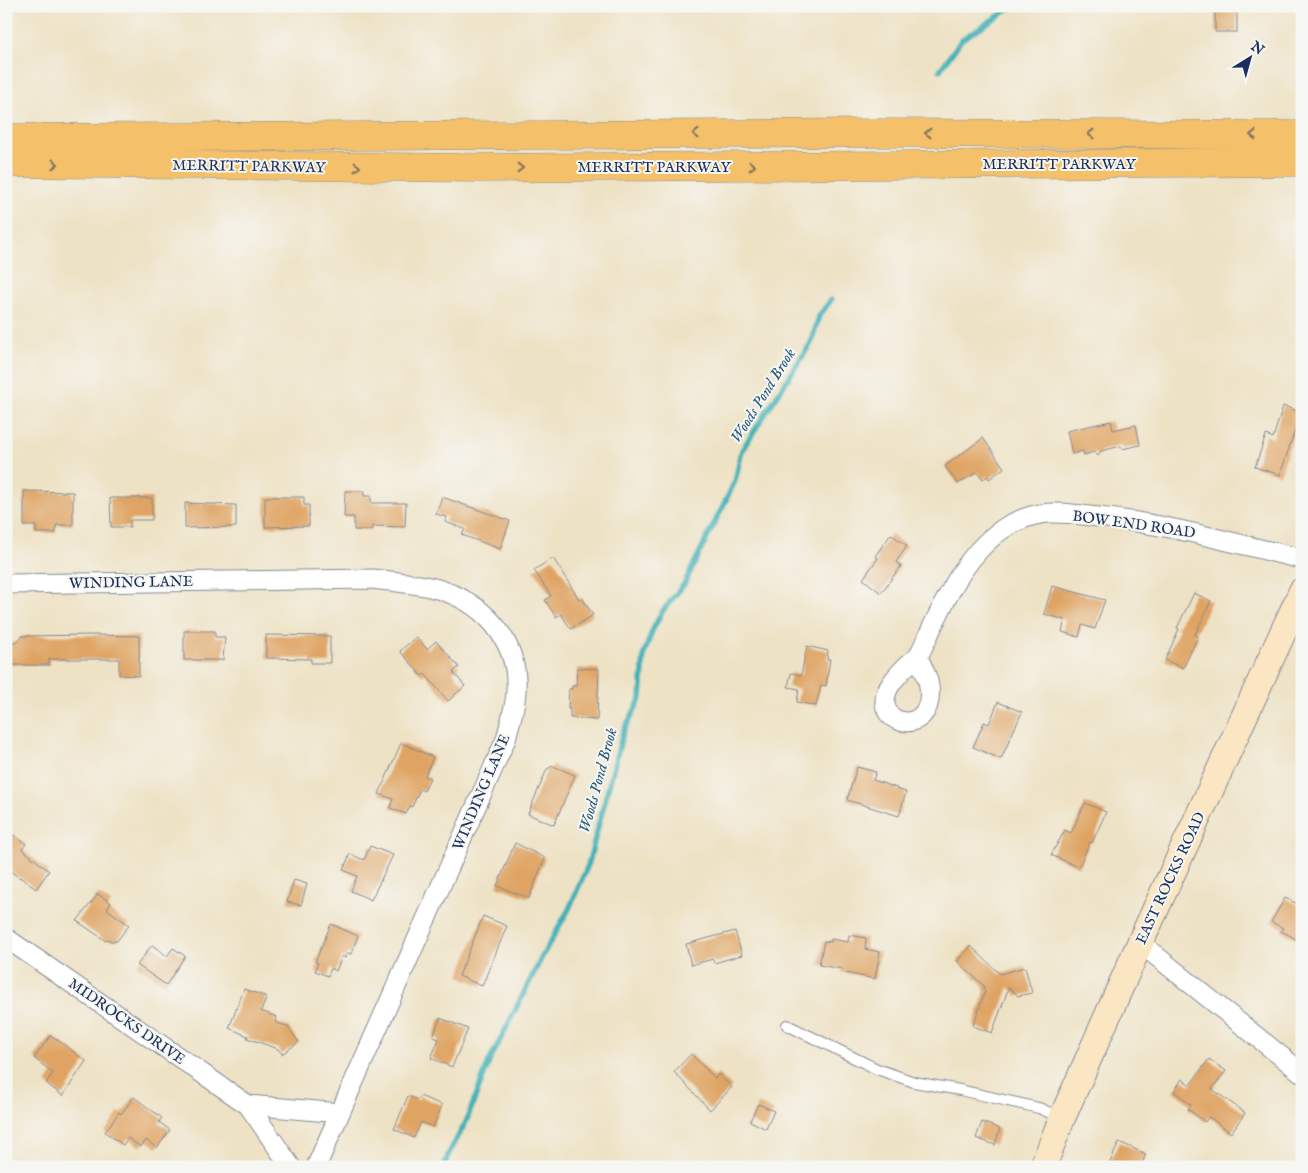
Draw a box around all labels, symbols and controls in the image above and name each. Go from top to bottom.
north arrow [1226,32,1276,82]
text: N [1246,37,1267,59]
one-way arrow [924,128,932,138]
one-way arrow [691,129,699,139]
one-way arrow [1086,129,1094,139]
one-way arrow [1249,130,1256,140]
street label: MERRITT PARKWAY [982,155,1136,174]
street label: MERRITT PARKWAY [172,156,327,177]
street label: MERRITT PARKWAY [577,158,731,177]
one-way arrow [52,159,59,169]
one-way arrow [749,161,757,171]
one-way arrow [354,162,362,172]
one-way arrow [516,162,524,173]
water label: Woods Pond Brook [727,345,801,447]
street label: BOW END ROAD [1071,506,1197,543]
street label: WINDING LANE [69,572,193,593]
water label: Woods Pond Brook [575,725,623,835]
street label: WINDING LANE [448,731,514,853]
street label: EAST ROCKS ROAD [1131,809,1209,947]
street label: MIDROCKS DRIVE [65,974,189,1069]

